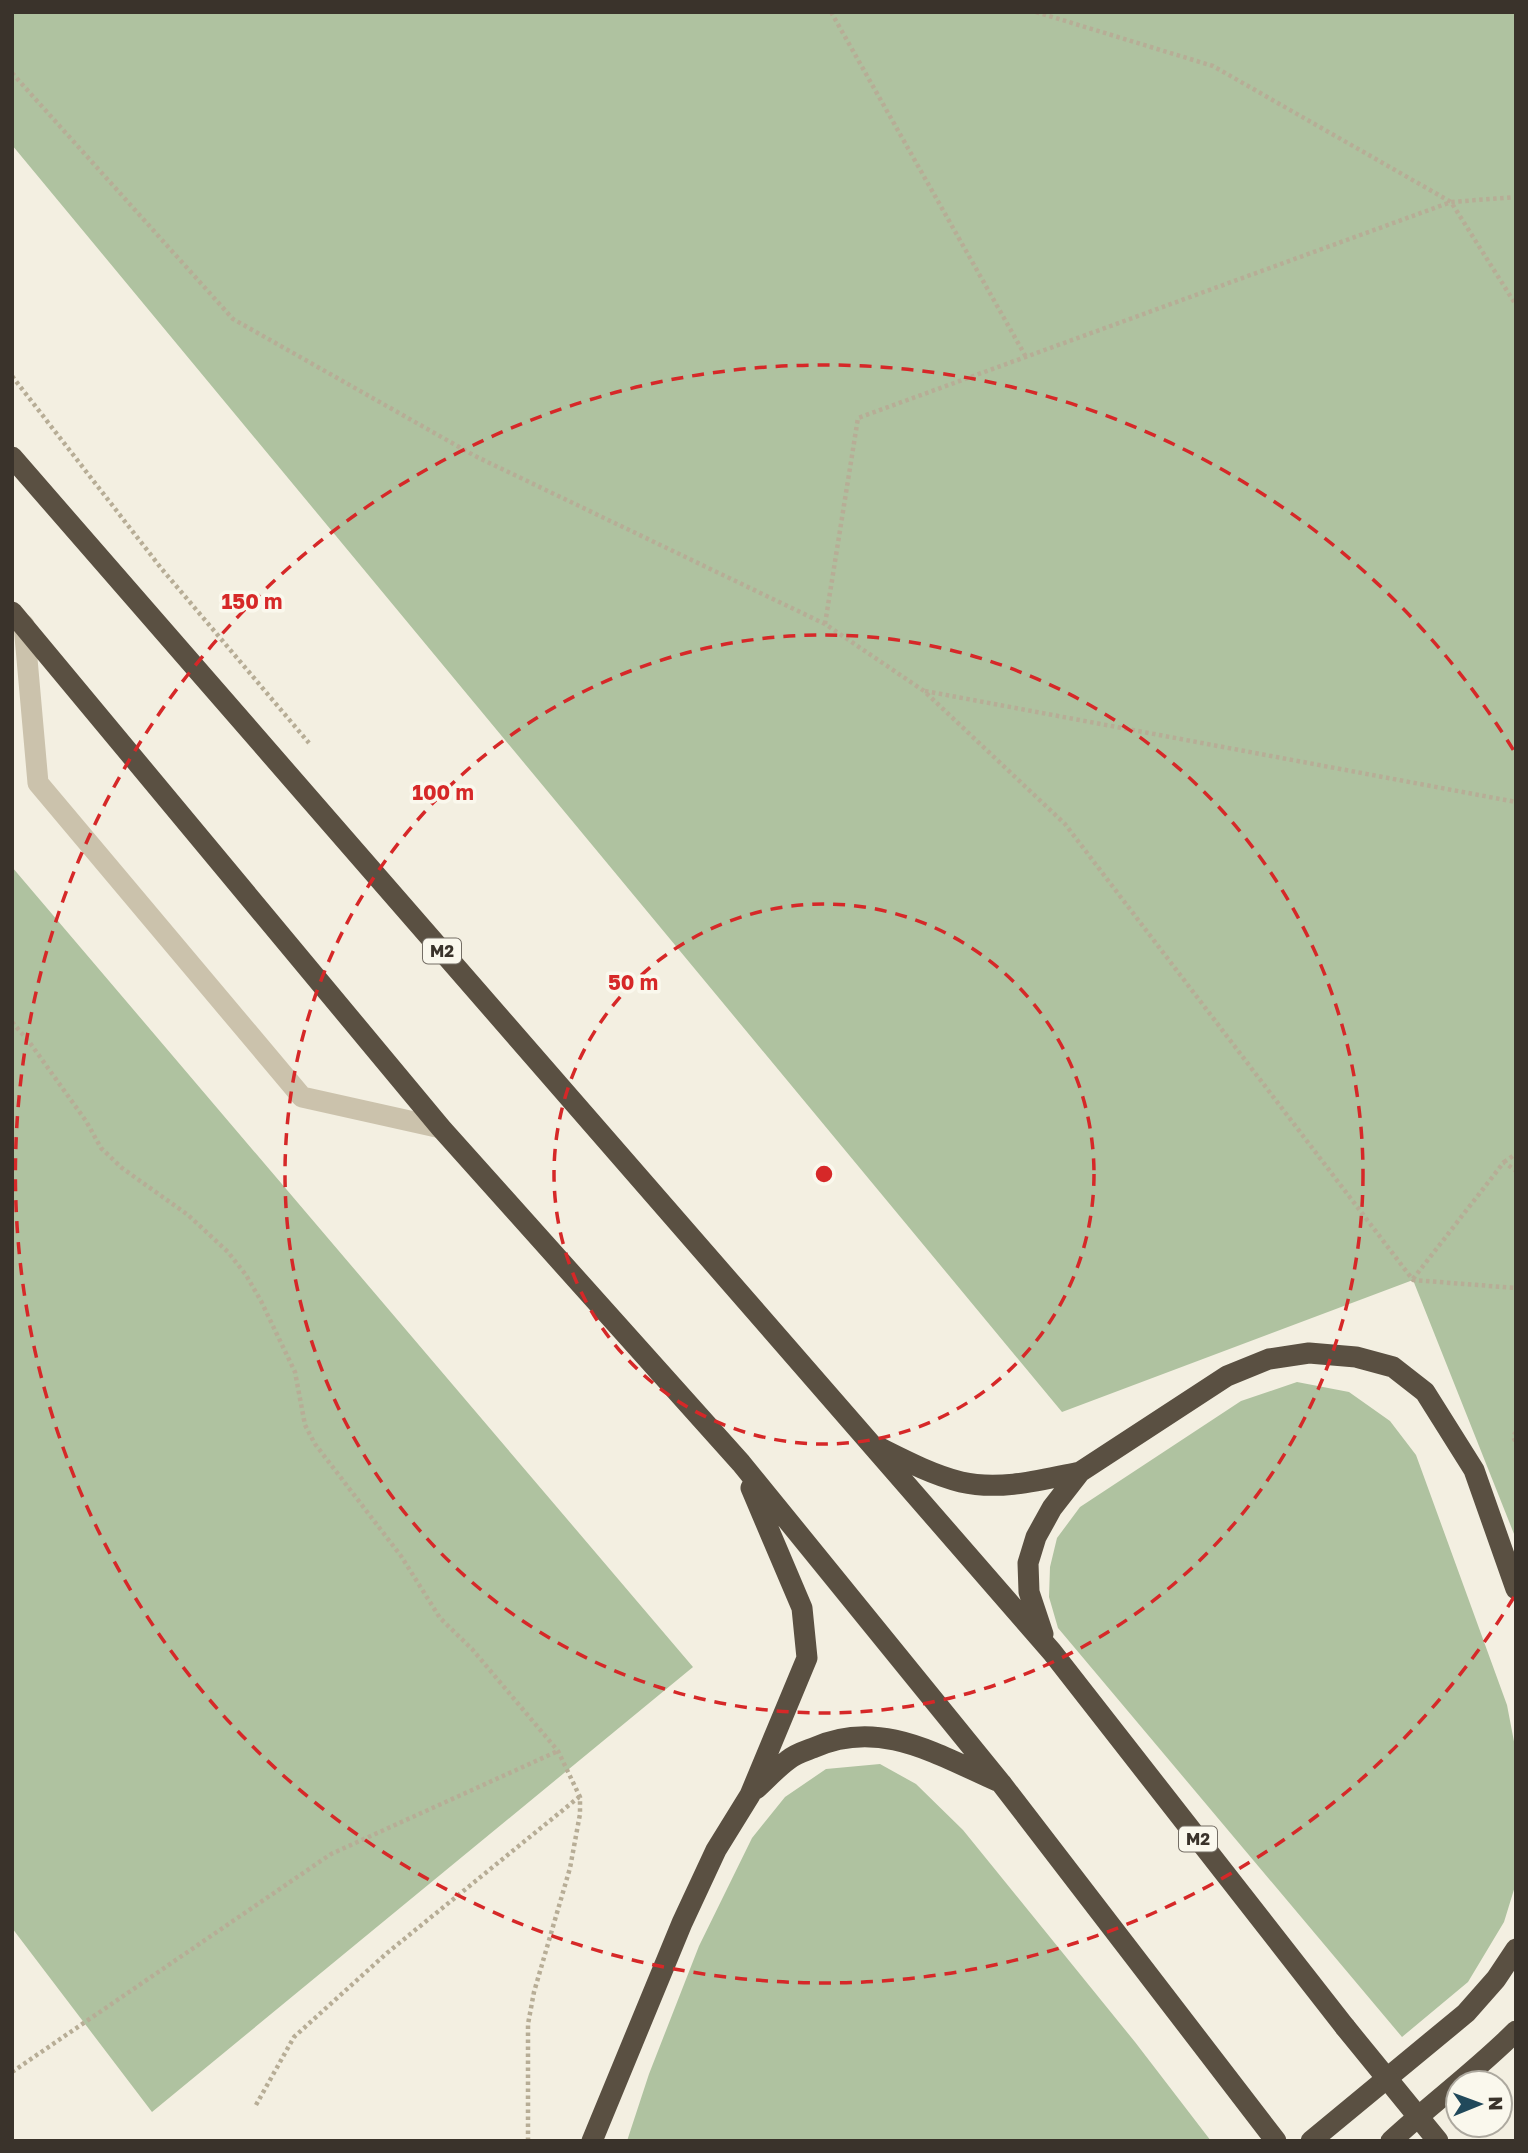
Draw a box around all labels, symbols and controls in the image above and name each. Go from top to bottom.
text: 150 m [222,588,282,614]
text: 100 m [412,779,474,805]
road number: М2 [423,939,461,964]
text: 50 m [608,969,658,995]
centre of rings [812,1162,836,1186]
road number: М2 [1179,1826,1217,1852]
north arrow [1444,2069,1514,2139]
text: N [1485,2096,1508,2111]

